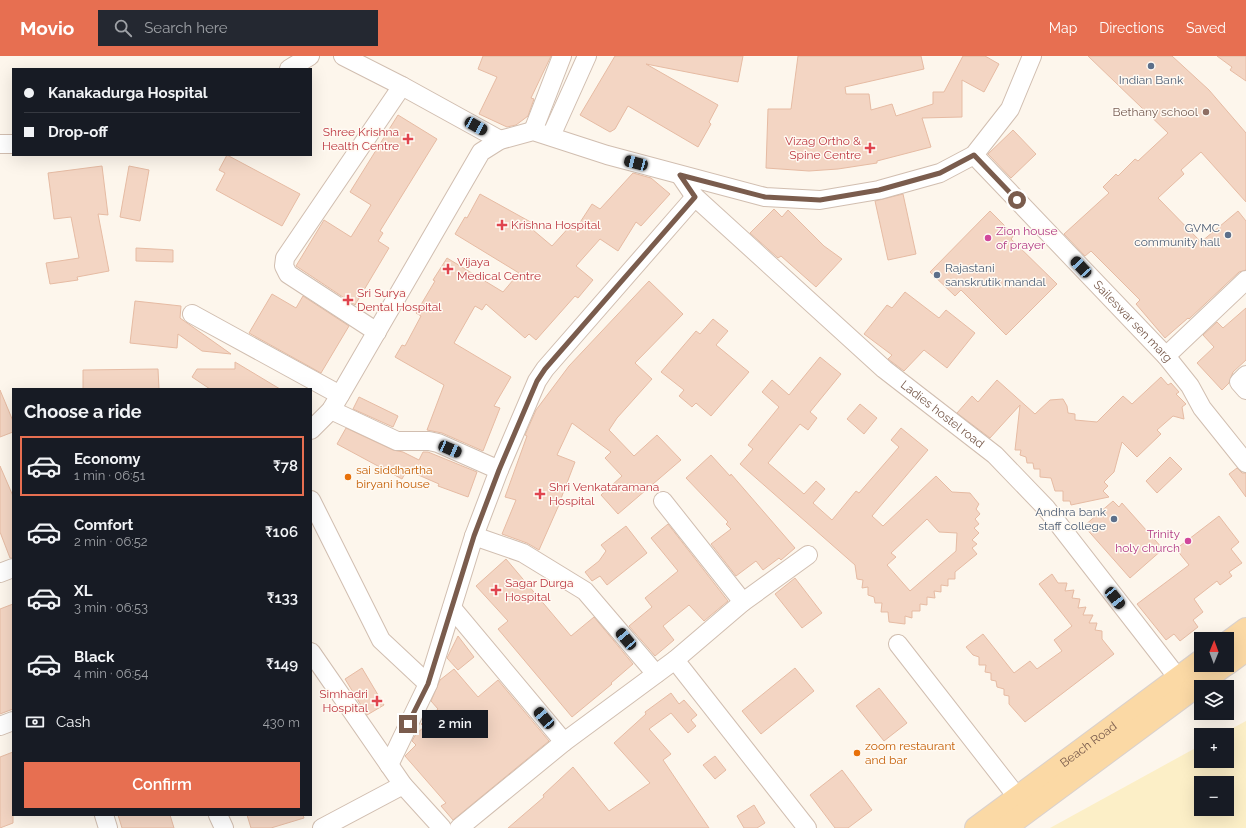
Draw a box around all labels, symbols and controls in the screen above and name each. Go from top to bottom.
search box [98,10,378,46]
text: Movio [20,17,74,39]
icon: search [112,17,134,39]
text: Search here [144,19,228,37]
text: Map [1049,20,1077,36]
text: Directions [1099,20,1164,36]
text: Saved [1186,20,1226,36]
marker: Indian Bank [1146,61,1156,71]
place label: Indian Bank [1119,73,1184,87]
text: Kanakadurga Hospital [48,84,208,102]
place label: Bethany school [1112,105,1199,119]
marker: Bethany school [1201,107,1211,117]
car [463,115,489,137]
text: Drop-off [48,123,108,141]
place label: Shree Krishna Health Centre [322,125,399,153]
marker: Shree Krishna Health Centre [402,133,414,145]
place label: Vizag Ortho & Spine Centre [785,134,861,162]
marker: Vizag Ortho & Spine Centre [864,142,876,154]
car [623,154,649,172]
route start [1008,191,1026,209]
place label: Krishna Hospital [511,218,601,232]
marker: Krishna Hospital [496,219,508,231]
place label: GVMC community hall [1134,221,1221,249]
place label: Zion house of prayer [996,224,1057,252]
marker: GVMC community hall [1223,230,1233,240]
marker: Zion house of prayer [983,233,993,243]
car [1068,254,1094,280]
place label: Vijaya Medical Centre [457,255,541,283]
place label: Rajastani sanskrutik mandal [945,261,1046,289]
marker: Vijaya Medical Centre [442,263,454,275]
marker: Rajastani sanskrutik mandal [932,270,942,280]
street label: Saileswar sen marg [1091,278,1175,365]
place label: Sri Surya Dental Hospital [357,286,442,314]
marker: Sri Surya Dental Hospital [342,294,354,306]
street label: Ladies hostel road [898,378,987,451]
text: Choose a ride [24,401,142,422]
car [437,439,463,459]
icon: car [26,448,62,484]
text: Economy [74,450,141,468]
text: ₹78 [273,457,298,475]
place label: sai siddhartha biryani house [356,463,433,491]
text: 1 min · 06:51 [74,468,145,483]
marker: sai siddhartha biryani house [343,472,353,482]
place label: Shri Venkataramana Hospital [549,480,659,508]
marker: Shri Venkataramana Hospital [534,488,546,500]
place label: Andhra bank staff college [1035,505,1107,533]
icon: car [26,514,62,550]
marker: Andhra bank staff college [1109,514,1119,524]
text: Comfort [74,516,133,534]
text: ₹106 [265,523,298,541]
place label: Trinity holy church [1115,527,1180,555]
text: 2 min · 06:52 [74,534,148,549]
marker: Trinity holy church [1183,536,1193,546]
place label: Sagar Durga Hospital [505,576,573,604]
icon: car [26,580,62,616]
text: XL [74,582,92,600]
marker: Sagar Durga Hospital [490,584,502,596]
car [1103,585,1127,611]
text: ₹133 [267,589,298,607]
text: 3 min · 06:53 [74,600,148,615]
car [614,626,638,652]
north arrow [1194,632,1234,672]
map controls [1194,632,1234,816]
icon: car [26,646,62,682]
text: Black [74,648,114,666]
text: ₹149 [266,655,298,673]
text: 4 min · 06:54 [74,666,148,681]
button: layers [1194,680,1234,720]
place label: Simhadri Hospital [319,687,369,715]
marker: Simhadri Hospital [371,695,383,707]
car [532,705,556,731]
callout: 2 min [422,710,488,738]
icon: cash [24,711,46,733]
text: Cash [56,713,90,731]
text: 430 m [263,715,300,730]
route end [399,715,417,733]
text: 2 min [438,716,472,731]
street label: Beach Road [1057,719,1120,770]
button: + [1194,728,1234,768]
place label: zoom restaurant and bar [865,739,955,767]
marker: zoom restaurant and bar [852,748,862,758]
button: Confirm [24,762,300,808]
button: − [1194,776,1234,816]

